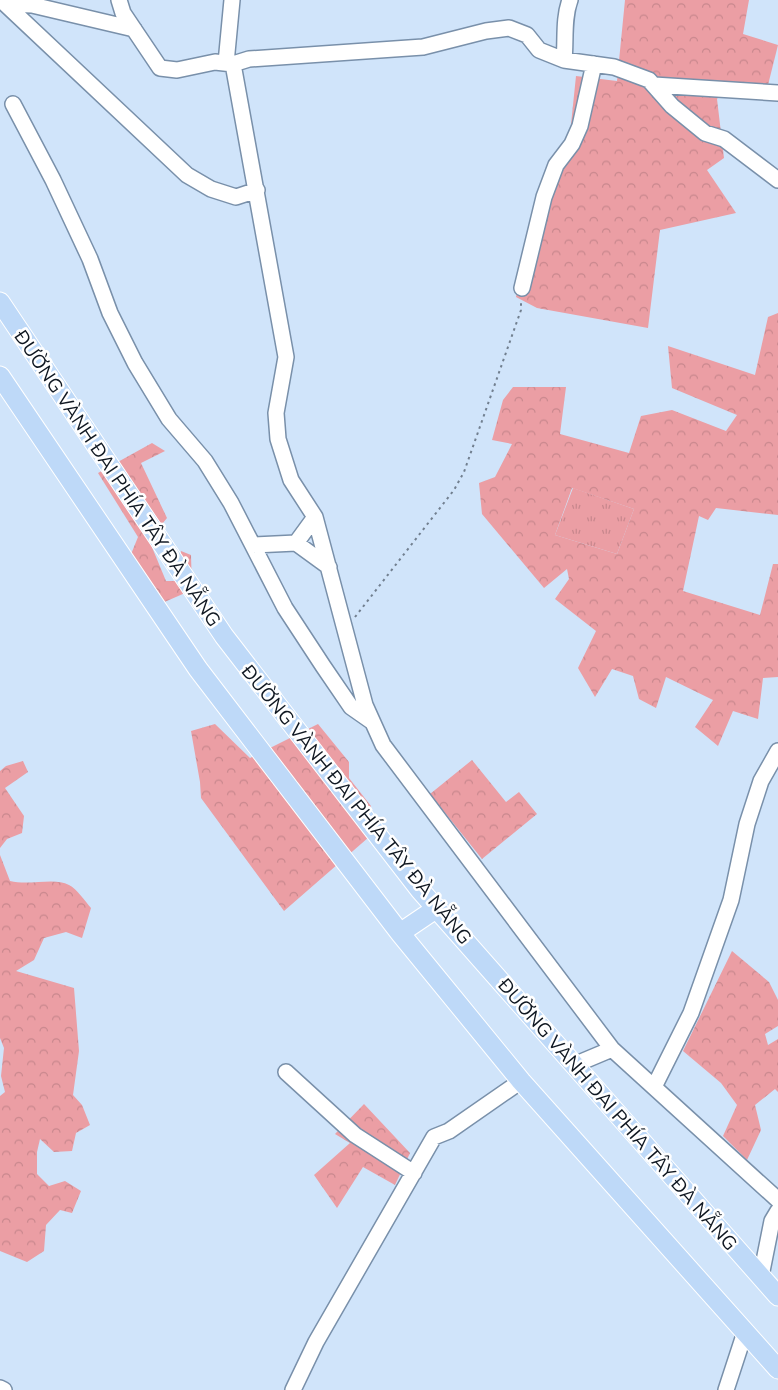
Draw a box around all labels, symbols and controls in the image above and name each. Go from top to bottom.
street label: ĐƯỜNG VÀNH ĐAI PHÍA TÂY ĐÀ NẴNG [9,325,227,631]
street label: ĐƯỜNG VÀNH ĐAI PHÍA TÂY ĐÀ NẴNG [237,659,478,949]
street label: ĐƯỜNG VÀNH ĐAI PHÍA TÂY ĐÀ NẴNG [493,972,743,1255]

